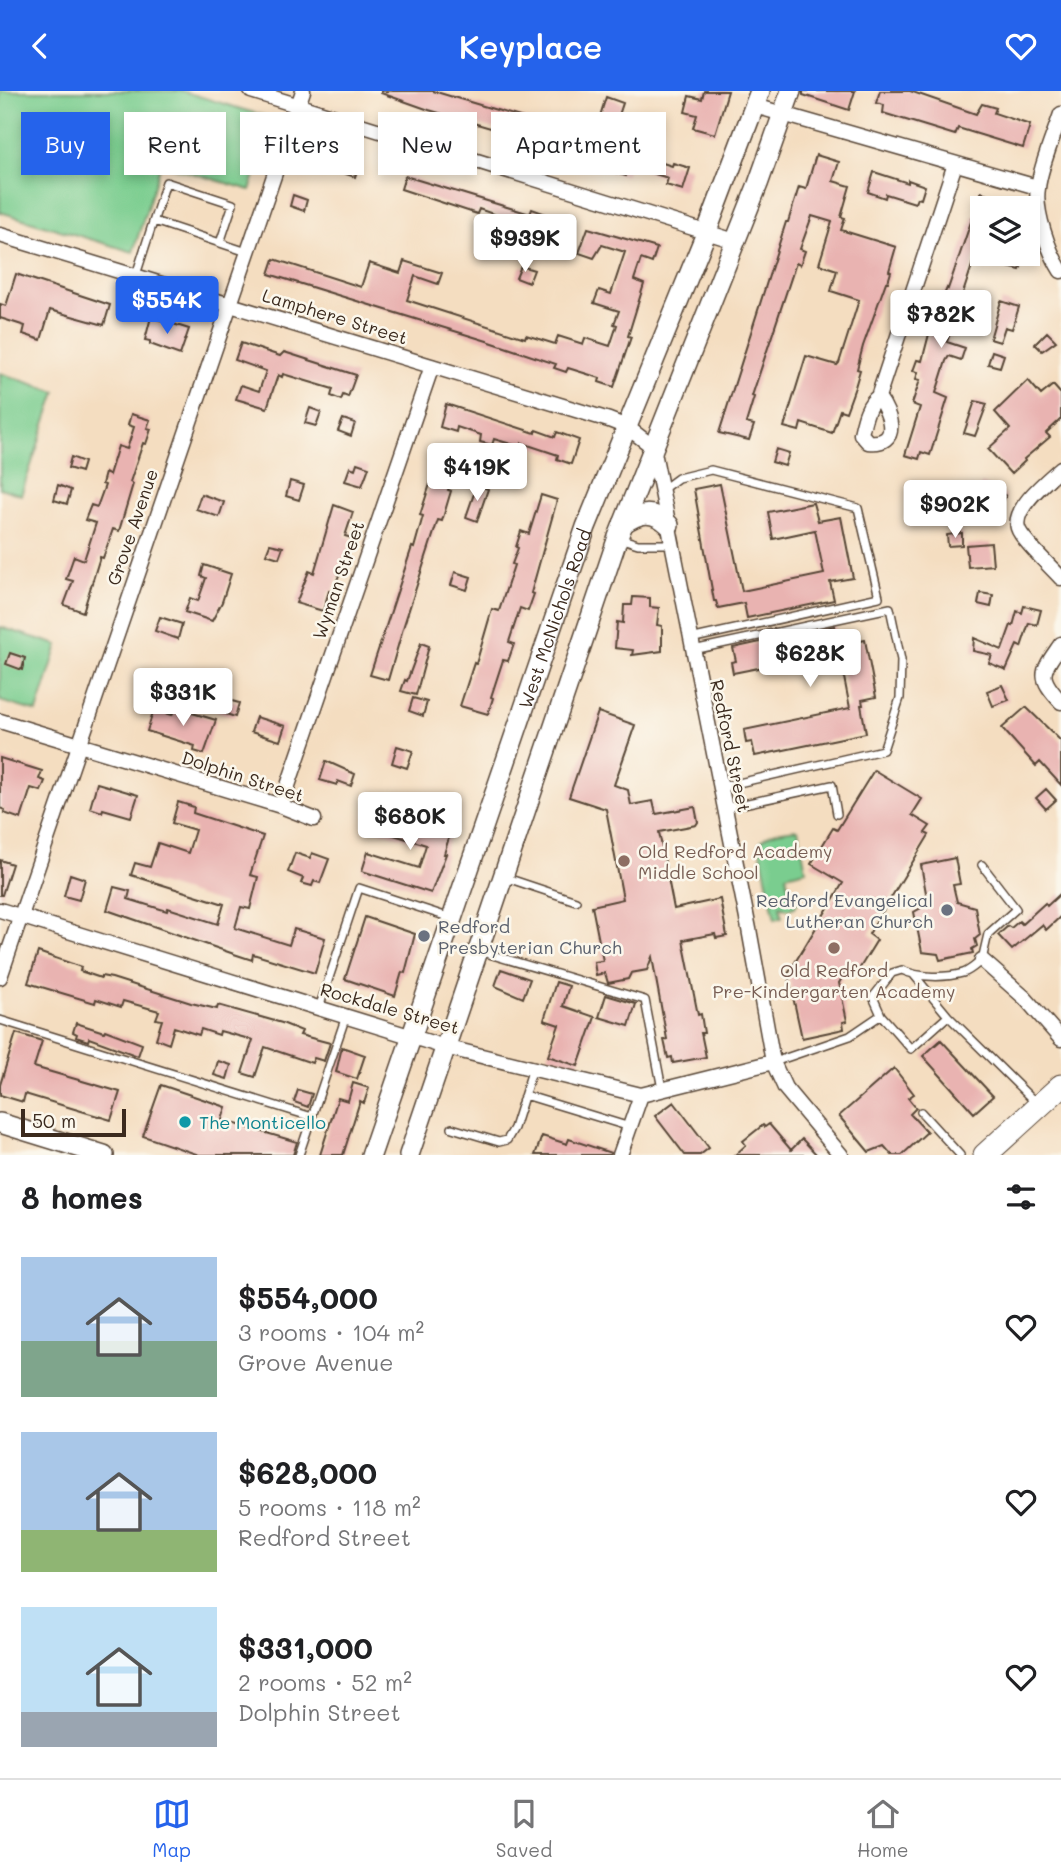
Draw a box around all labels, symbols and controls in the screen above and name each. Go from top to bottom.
text: Keyplace [459,25,602,67]
icon: back [21,27,59,65]
icon: heart [1002,27,1040,65]
chip: Buy [21,112,110,175]
chip: Rent [124,112,226,175]
chip: Filters [240,112,364,175]
chip: New [378,112,477,175]
chip: Apartment [491,112,666,175]
map controls [970,196,1040,266]
button: layers [970,196,1040,266]
pin: $939K [476,215,574,274]
text: $939K [490,222,560,252]
pin: $554K [118,277,216,336]
street label: Lamphere Street [259,282,411,350]
text: $554K [132,284,202,314]
pin: $782K [892,291,990,350]
text: $782K [906,298,976,328]
pin: $419K [428,443,526,503]
text: $419K [443,451,511,481]
street label: Grove Avenue [101,466,163,588]
pin: $902K [906,481,1004,540]
text: $902K [920,488,990,518]
street label: Wyman Street [307,518,369,642]
street label: West McNichols Road [513,525,597,712]
pin: $628K [761,629,859,689]
text: $628K [775,637,845,667]
pin: $331K [134,669,232,728]
text: $331K [149,676,217,706]
street label: Redford Street [705,677,757,815]
street label: Dolphin Street [179,745,307,807]
pin: $680K [361,793,459,852]
text: $680K [374,800,446,830]
place label: Old Redford Academy Middle School [638,839,832,884]
marker: Old Redford Academy Middle School [616,853,632,869]
place label: Redford Evangelical Lutheran Church [756,888,933,933]
marker: Redford Evangelical Lutheran Church [939,902,955,918]
place label: Redford Presbyterian Church [438,914,622,959]
marker: Redford Presbyterian Church [416,928,432,944]
marker: Old Redford Pre-Kindergarten Academy [826,940,842,956]
place label: Old Redford Pre-Kindergarten Academy [713,958,955,1003]
street label: Rockdale Street [318,977,462,1039]
scale bar [21,1106,126,1138]
text: 50 m [32,1108,76,1133]
place label: The Monticello [199,1110,326,1134]
marker: The Monticello [177,1114,193,1130]
text: 8 homes [21,1177,143,1217]
icon: filters [1002,1178,1040,1216]
text: $554,000 [238,1277,378,1317]
icon: home [77,1285,161,1369]
icon: heart [1002,1308,1040,1346]
text: 3 rooms · 104 m² [238,1317,424,1347]
text: Grove Avenue [238,1347,394,1377]
text: $628,000 [238,1452,377,1492]
icon: home [77,1460,161,1544]
icon: heart [1002,1483,1040,1521]
text: 5 rooms · 118 m² [238,1492,421,1522]
text: Redford Street [238,1522,411,1552]
text: $331,000 [238,1627,373,1667]
icon: home [77,1635,161,1719]
icon: heart [1002,1658,1040,1696]
text: 2 rooms · 52 m² [238,1667,412,1697]
text: Dolphin Street [238,1697,401,1727]
tab: Map [152,1795,191,1862]
tab: Saved [496,1795,552,1862]
tab: Home [857,1795,909,1862]

